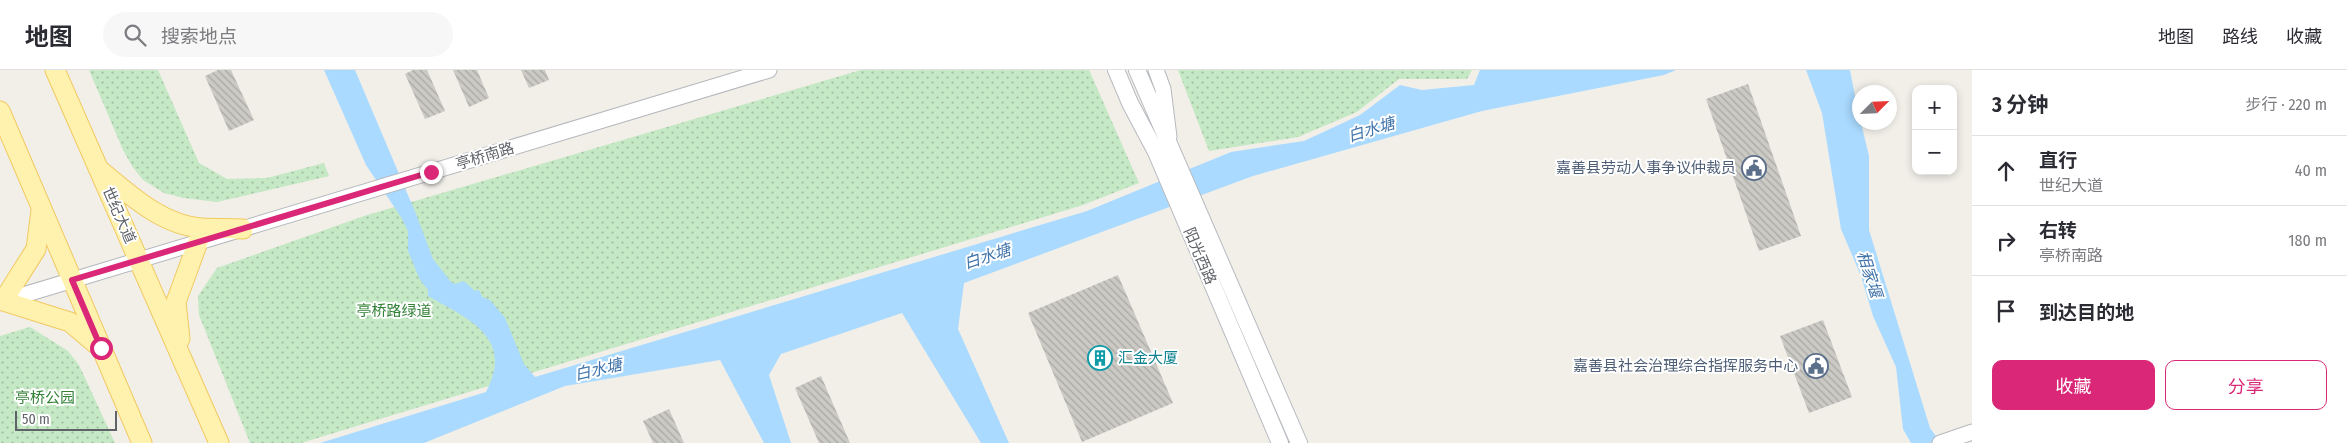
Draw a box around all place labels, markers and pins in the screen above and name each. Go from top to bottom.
public building icon: 嘉善县劳动人事争议仲裁员 [1741,155,1767,181]
place label: 嘉善县劳动人事争议仲裁员 [1556,159,1736,177]
building icon: 汇金大厦 [1087,345,1113,371]
place label: 汇金大厦 [1118,349,1178,367]
public building icon: 嘉善县社会治理综合指挥服务中心 [1803,353,1829,379]
place label: 嘉善县社会治理综合指挥服务中心 [1573,357,1798,375]

